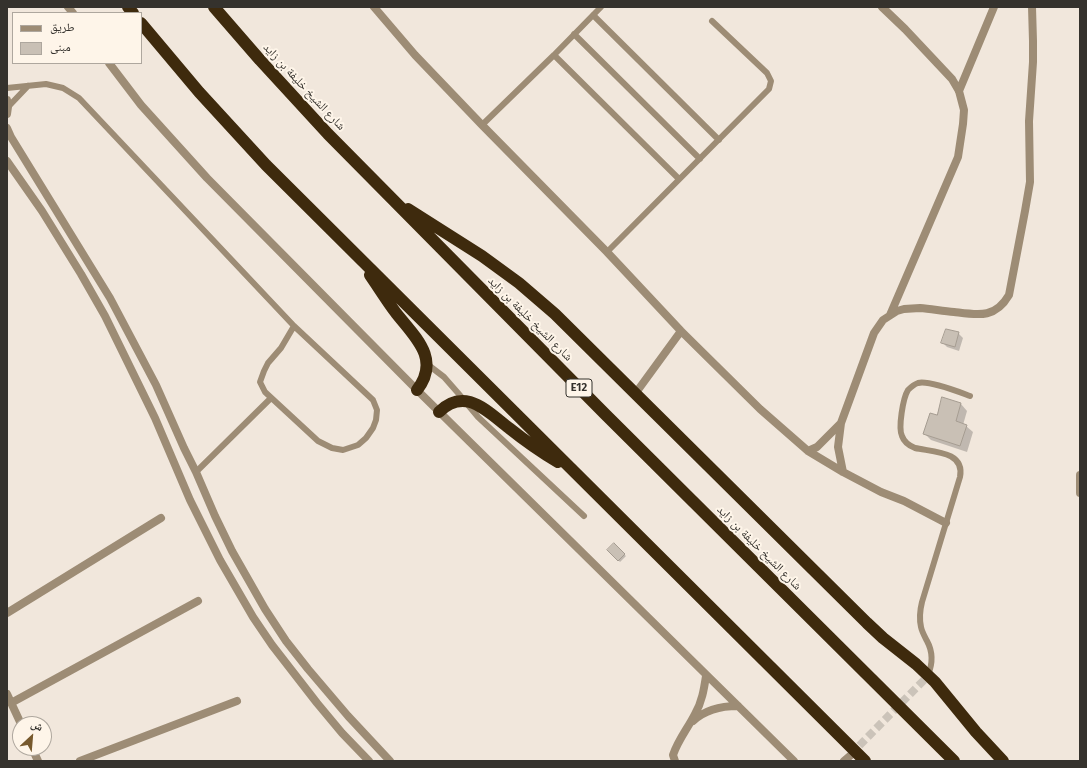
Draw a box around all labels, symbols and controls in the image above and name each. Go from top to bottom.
legend [12,12,142,64]
text: طريق [50,20,75,34]
text: مبنى [50,40,71,54]
street label: شارع الشيخ خليفة بن زايد [260,40,348,134]
street label: شارع الشيخ خليفة بن زايد [485,274,575,364]
road number: E12 [566,379,592,397]
street label: شارع الشيخ خليفة بن زايد [714,503,804,593]
north arrow [12,716,52,756]
text: ش [29,717,45,734]

